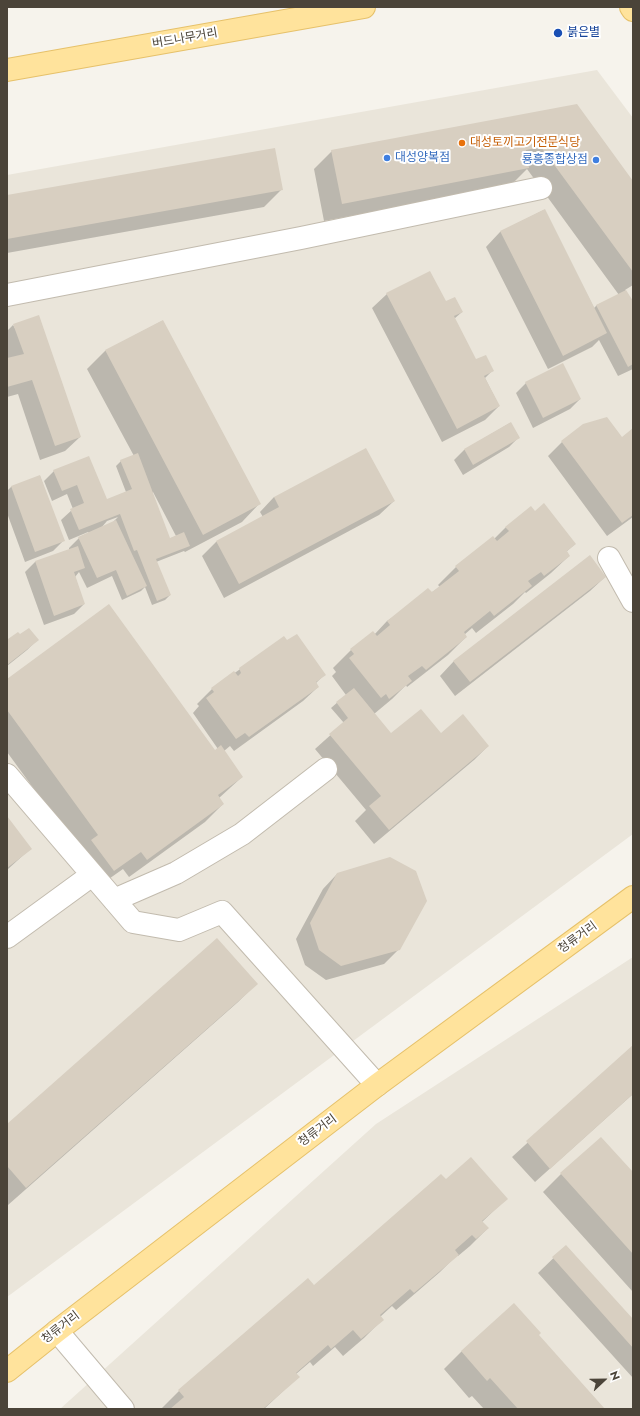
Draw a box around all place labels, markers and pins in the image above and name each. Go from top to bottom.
place label: 붉은별 [567,26,600,40]
marker: 붉은별 [552,27,564,39]
place label: 대성토끼고기전문식당 [470,136,580,150]
marker: 대성토끼고기전문식당 [457,138,467,148]
place label: 대성양복점 [395,151,450,165]
marker: 대성양복점 [382,153,392,163]
place label: 룡흥종합상점 [522,153,588,167]
marker: 룡흥종합상점 [591,155,601,165]

